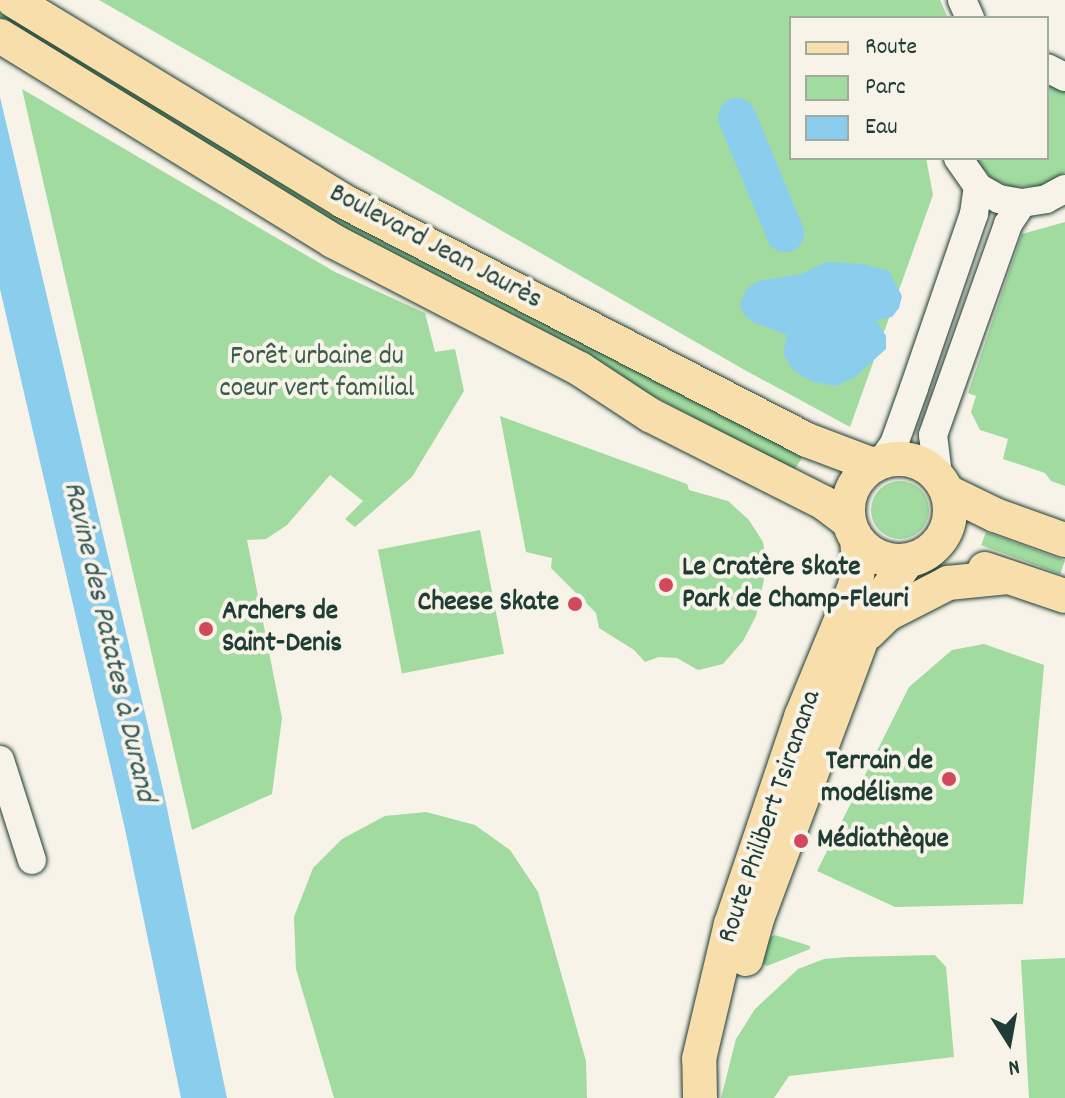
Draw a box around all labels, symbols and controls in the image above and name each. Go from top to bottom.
legend [789,16,1049,160]
text: Route [865,31,917,65]
text: Parc [865,71,906,105]
text: Eau [865,111,898,145]
street label: Boulevard Jean Jaurès [323,178,547,318]
park label: Forêt urbaine du coeur vert familial [220,341,414,407]
water label: Ravine des Patates à Durand [53,478,161,806]
place label: Le Cratère Skate Park de Champ-Fleuri [682,552,909,618]
marker: Le Cratère Skate Park de Champ-Fleuri [657,576,675,594]
place label: Cheese Skate [418,587,559,621]
marker: Cheese Skate [566,595,584,613]
place label: Archers de Saint-Denis [222,596,342,662]
marker: Archers de Saint-Denis [197,620,215,638]
street label: Route Philibert Tsiranana [712,686,830,948]
place label: Terrain de modélisme [821,746,933,812]
marker: Terrain de modélisme [940,770,958,788]
place label: Médiathèque [817,824,949,858]
marker: Médiathèque [792,832,810,850]
north arrow [969,1002,1049,1082]
text: N [1005,1050,1022,1082]

